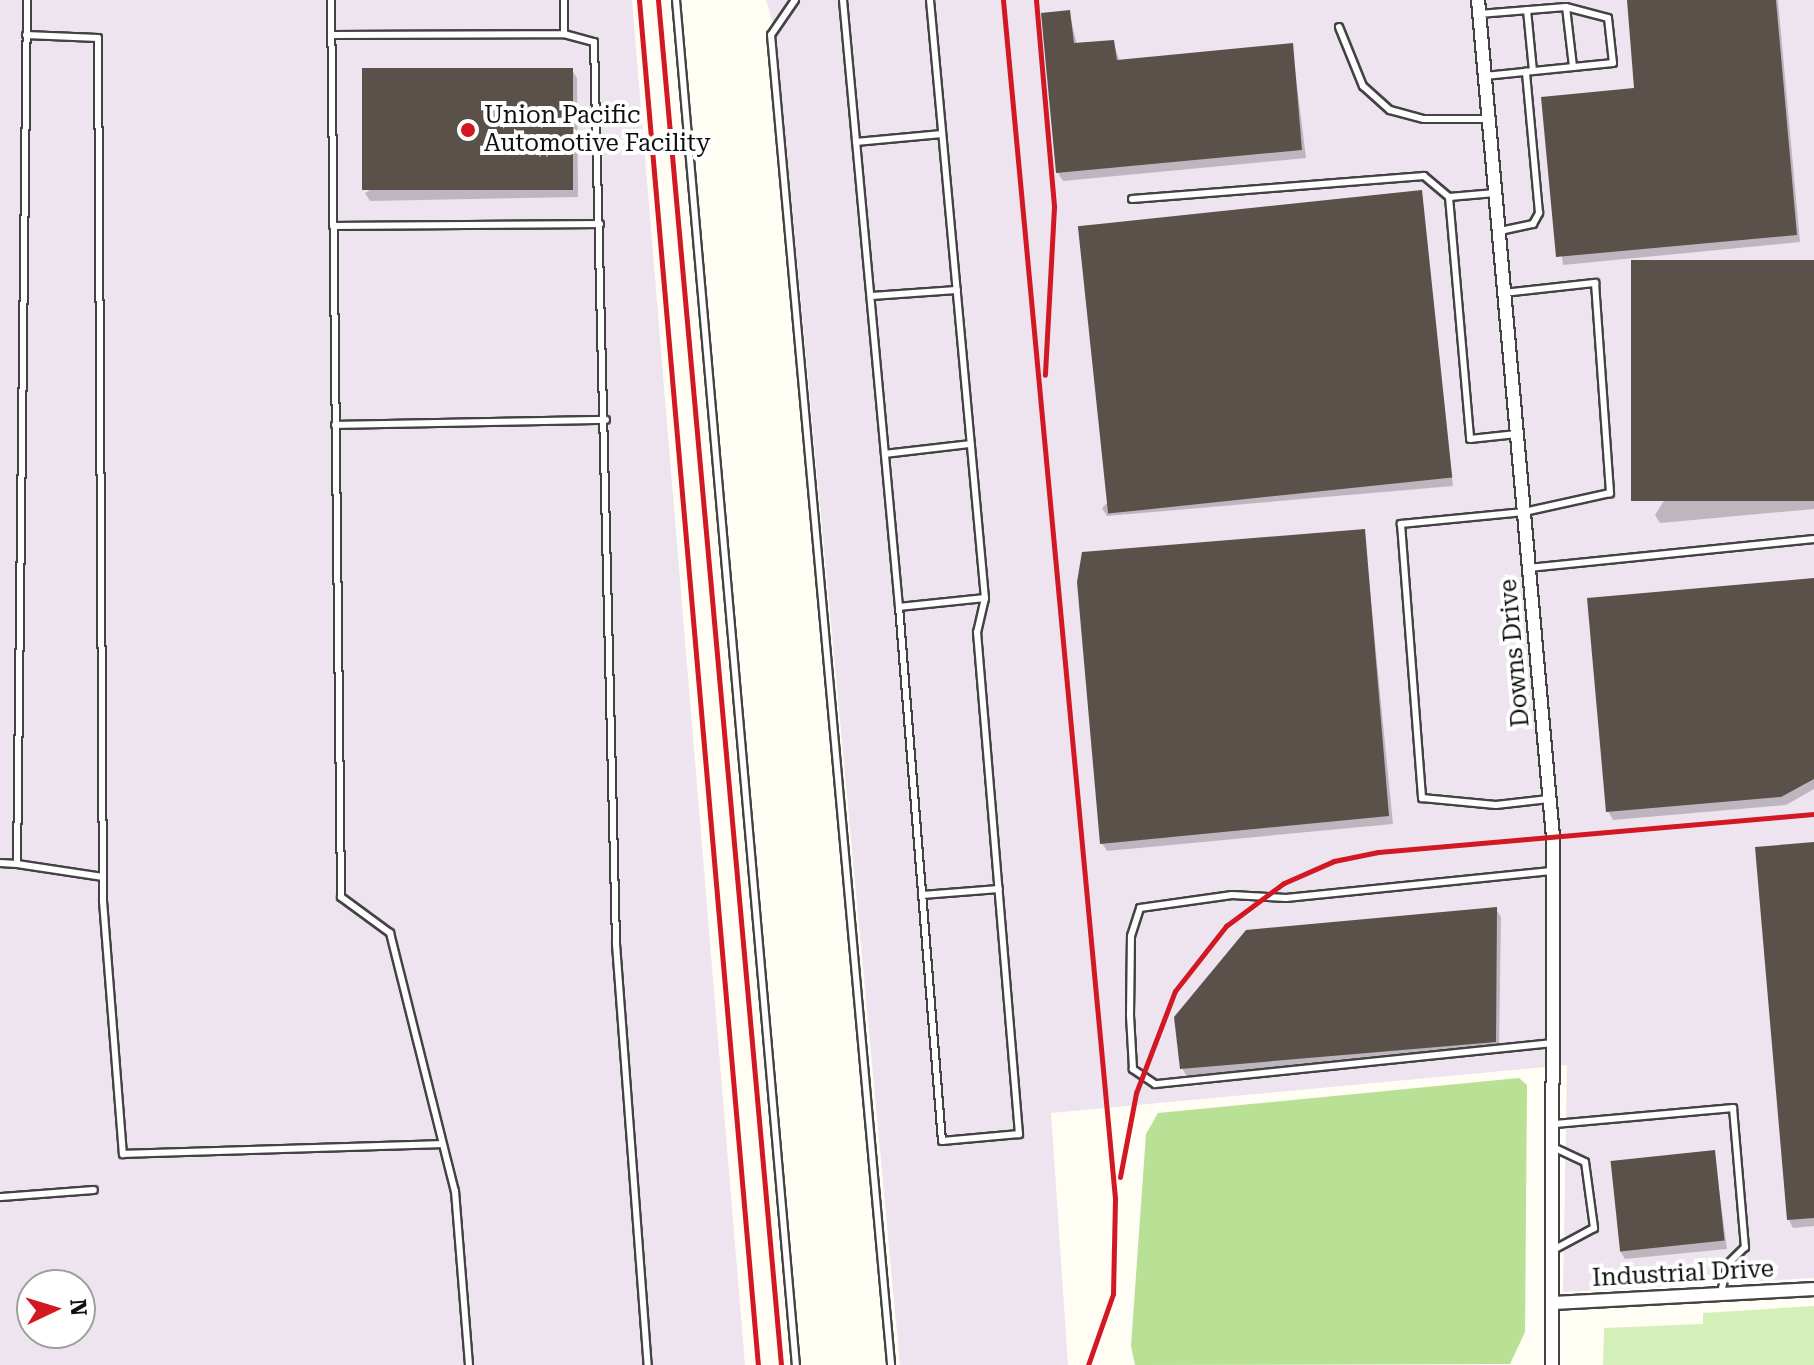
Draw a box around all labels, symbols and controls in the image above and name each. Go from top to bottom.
place label: Union Pacific Automotive Facility [484,102,710,158]
marker: Union Pacific Automotive Facility [459,121,477,139]
street label: Downs Drive [1494,578,1536,728]
street label: Industrial Drive [1591,1255,1775,1293]
north arrow [16,1269,96,1349]
text: N [65,1298,92,1317]

